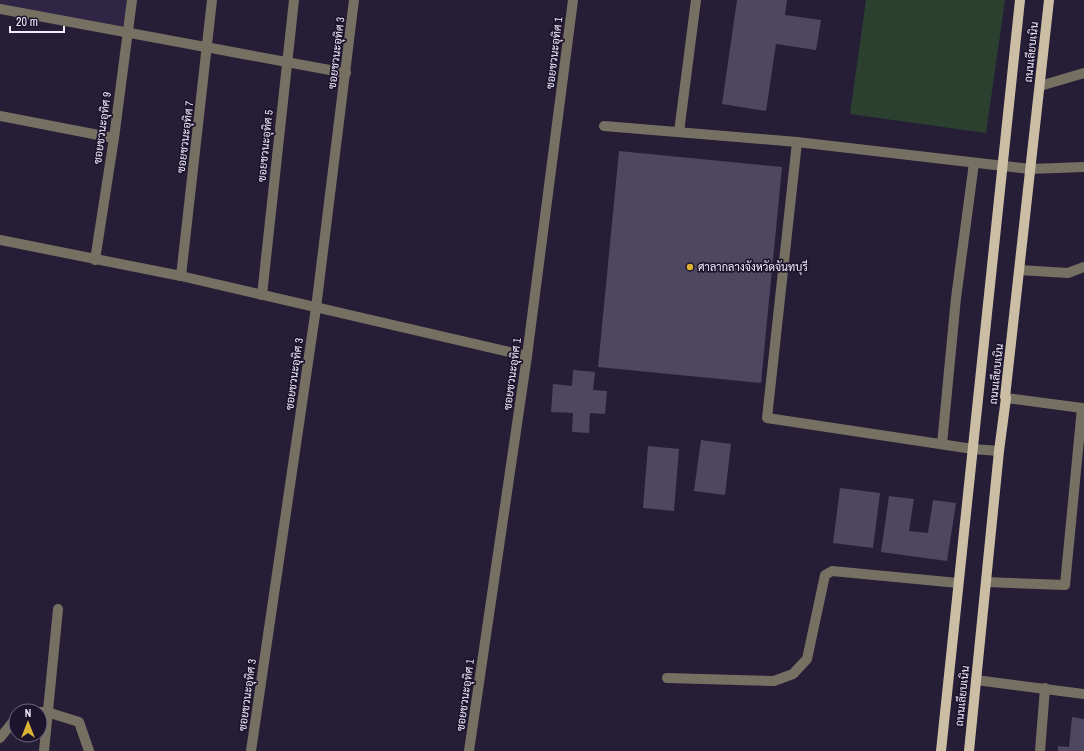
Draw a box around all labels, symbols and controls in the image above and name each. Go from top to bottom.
scale bar [10,8,64,34]
text: 20 m [16,14,38,30]
street label: ซอยชวนะอุทิศ 3 [325,16,349,90]
street label: ซอยชวนะอุทิศ 1 [543,16,567,90]
street label: ถนนเลียบเนิน [1020,21,1041,83]
street label: ซอยชวนะอุทิศ 9 [90,91,116,165]
street label: ซอยชวนะอุทิศ 7 [174,100,198,174]
street label: ซอยชวนะอุทิศ 5 [254,109,278,183]
place label: ศาลากลางจังหวัดจันทบุรี [698,259,808,276]
marker: ศาลากลางจังหวัดจันทบุรี [685,262,695,272]
street label: ซอยชวนะอุทิศ 3 [282,337,308,411]
street label: ซอยชวนะอุทิศ 1 [500,337,526,411]
street label: ถนนเลียบเนิน [985,343,1006,405]
street label: ซอยชวนะอุทิศ 3 [235,658,261,732]
street label: ซอยชวนะอุทิศ 1 [453,658,479,732]
street label: ถนนเลียบเนิน [951,665,972,727]
north arrow [8,703,48,743]
text: N [25,706,31,720]

